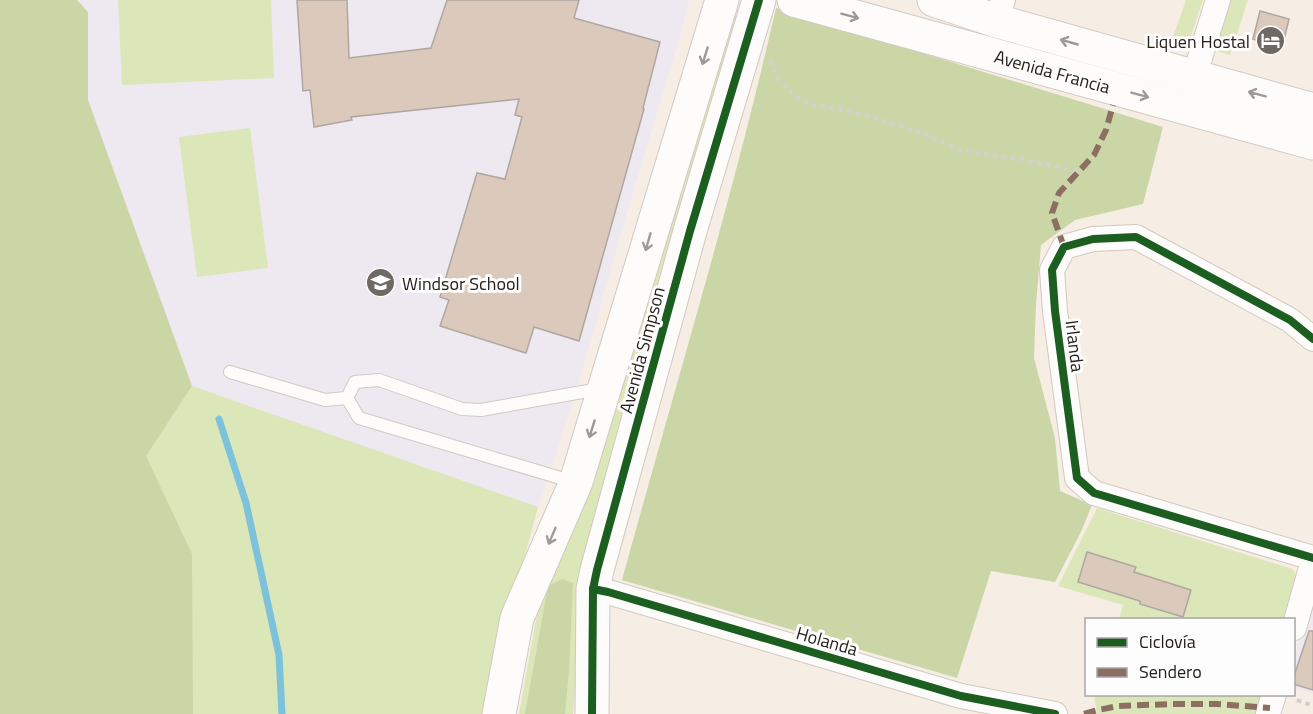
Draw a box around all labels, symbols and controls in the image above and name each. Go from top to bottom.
one-way arrow [840,10,859,22]
hotel icon: Liquen Hostal [1255,25,1287,57]
place label: Liquen Hostal [1146,28,1250,55]
one-way arrow [1060,35,1079,47]
street label: Avenida Francia [991,42,1113,100]
one-way arrow [699,46,710,65]
one-way arrow [1247,88,1266,99]
one-way arrow [1130,90,1149,102]
one-way arrow [642,233,653,252]
school or university icon: Windsor School [365,267,397,299]
place label: Windsor School [402,270,520,297]
street label: Avenida Simpson [612,284,672,416]
street label: Irlanda [1058,319,1092,373]
one-way arrow [586,419,597,438]
one-way arrow [546,526,557,545]
legend [1085,618,1295,696]
street label: Holanda [793,619,861,663]
text: Ciclovía [1139,628,1196,655]
text: Sendero [1139,658,1202,685]

